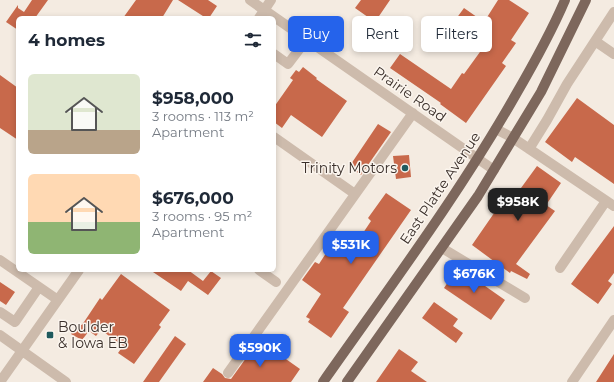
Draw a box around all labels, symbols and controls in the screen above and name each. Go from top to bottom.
chip: Buy [288,16,344,52]
chip: Rent [352,16,413,52]
chip: Filters [421,16,492,52]
icon: filters [242,29,264,51]
text: 4 homes [28,30,105,50]
street label: Prairie Road [370,62,450,126]
text: $958,000 [152,88,234,108]
icon: home [60,90,108,138]
text: 3 rooms · 113 m² [152,108,254,124]
text: Apartment [152,124,224,140]
street label: East Platte Avenue [396,128,484,248]
place label: Trinity Motors [302,159,397,177]
marker: Trinity Motors [400,163,410,173]
text: $676,000 [152,188,234,208]
pin: $958K [490,188,546,222]
icon: home [60,190,108,238]
text: $958K [497,193,539,209]
text: 3 rooms · 95 m² [152,208,252,224]
text: Apartment [152,224,224,240]
pin: $531K [323,231,379,265]
text: $531K [332,236,370,252]
pin: $676K [446,260,502,294]
text: $676K [453,265,495,281]
place label: Boulder & Iowa EB [58,318,128,352]
marker: Boulder & Iowa EB [45,330,55,340]
pin: $590K [232,334,288,368]
text: $590K [239,339,281,355]

